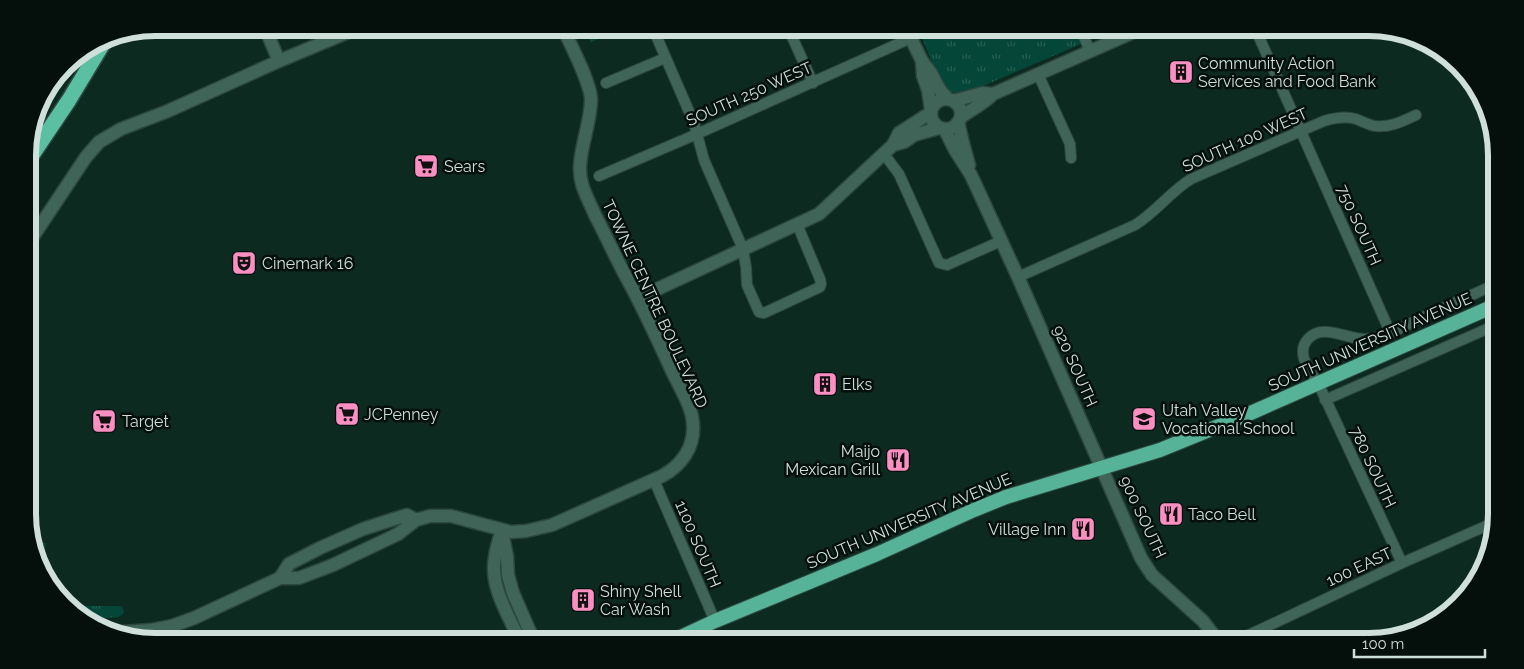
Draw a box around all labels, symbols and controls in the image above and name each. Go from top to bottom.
place label: Community Action Services and Food Bank [1198,54,1376,91]
street label: SOUTH 250 WEST [683,58,815,130]
building icon: Community Action Services and Food Bank [1168,59,1194,85]
street label: SOUTH 100 WEST [1179,104,1311,176]
supermarket icon: Sears [413,153,439,179]
place label: Sears [444,157,485,176]
street label: 750 SOUTH [1333,182,1385,268]
street label: TOWNE CENTRE BOULEVARD [598,197,712,411]
theatre icon: Cinemark 16 [231,250,257,276]
place label: Cinemark 16 [262,254,353,273]
street label: SOUTH UNIVERSITY AVENUE [1265,288,1475,396]
street label: 920 SOUTH [1049,322,1101,410]
building icon: Elks [812,371,838,397]
place label: Elks [842,375,873,394]
supermarket icon: JCPenney [334,401,360,427]
place label: Utah Valley Vocational School [1162,401,1295,438]
place label: JCPenney [364,405,439,424]
school or university icon: Utah Valley Vocational School [1131,406,1157,432]
supermarket icon: Target [91,408,117,434]
place label: Target [122,412,169,431]
street label: 780 SOUTH [1346,423,1400,511]
place label: Maijo Mexican Grill [785,442,881,479]
restaurant icon: Maijo Mexican Grill [885,447,911,473]
street label: SOUTH UNIVERSITY AVENUE [804,469,1014,573]
street label: 900 SOUTH [1116,473,1170,561]
street label: 1100 SOUTH [671,498,725,590]
restaurant icon: Taco Bell [1158,501,1184,527]
place label: Taco Bell [1188,505,1257,524]
restaurant icon: Village Inn [1070,516,1096,542]
place label: Village Inn [988,520,1066,539]
street label: 100 EAST [1323,543,1395,590]
place label: Shiny Shell Car Wash [600,582,682,619]
building icon: Shiny Shell Car Wash [570,587,596,613]
scale bar [1354,626,1485,658]
text: 100 m [1362,635,1404,653]

